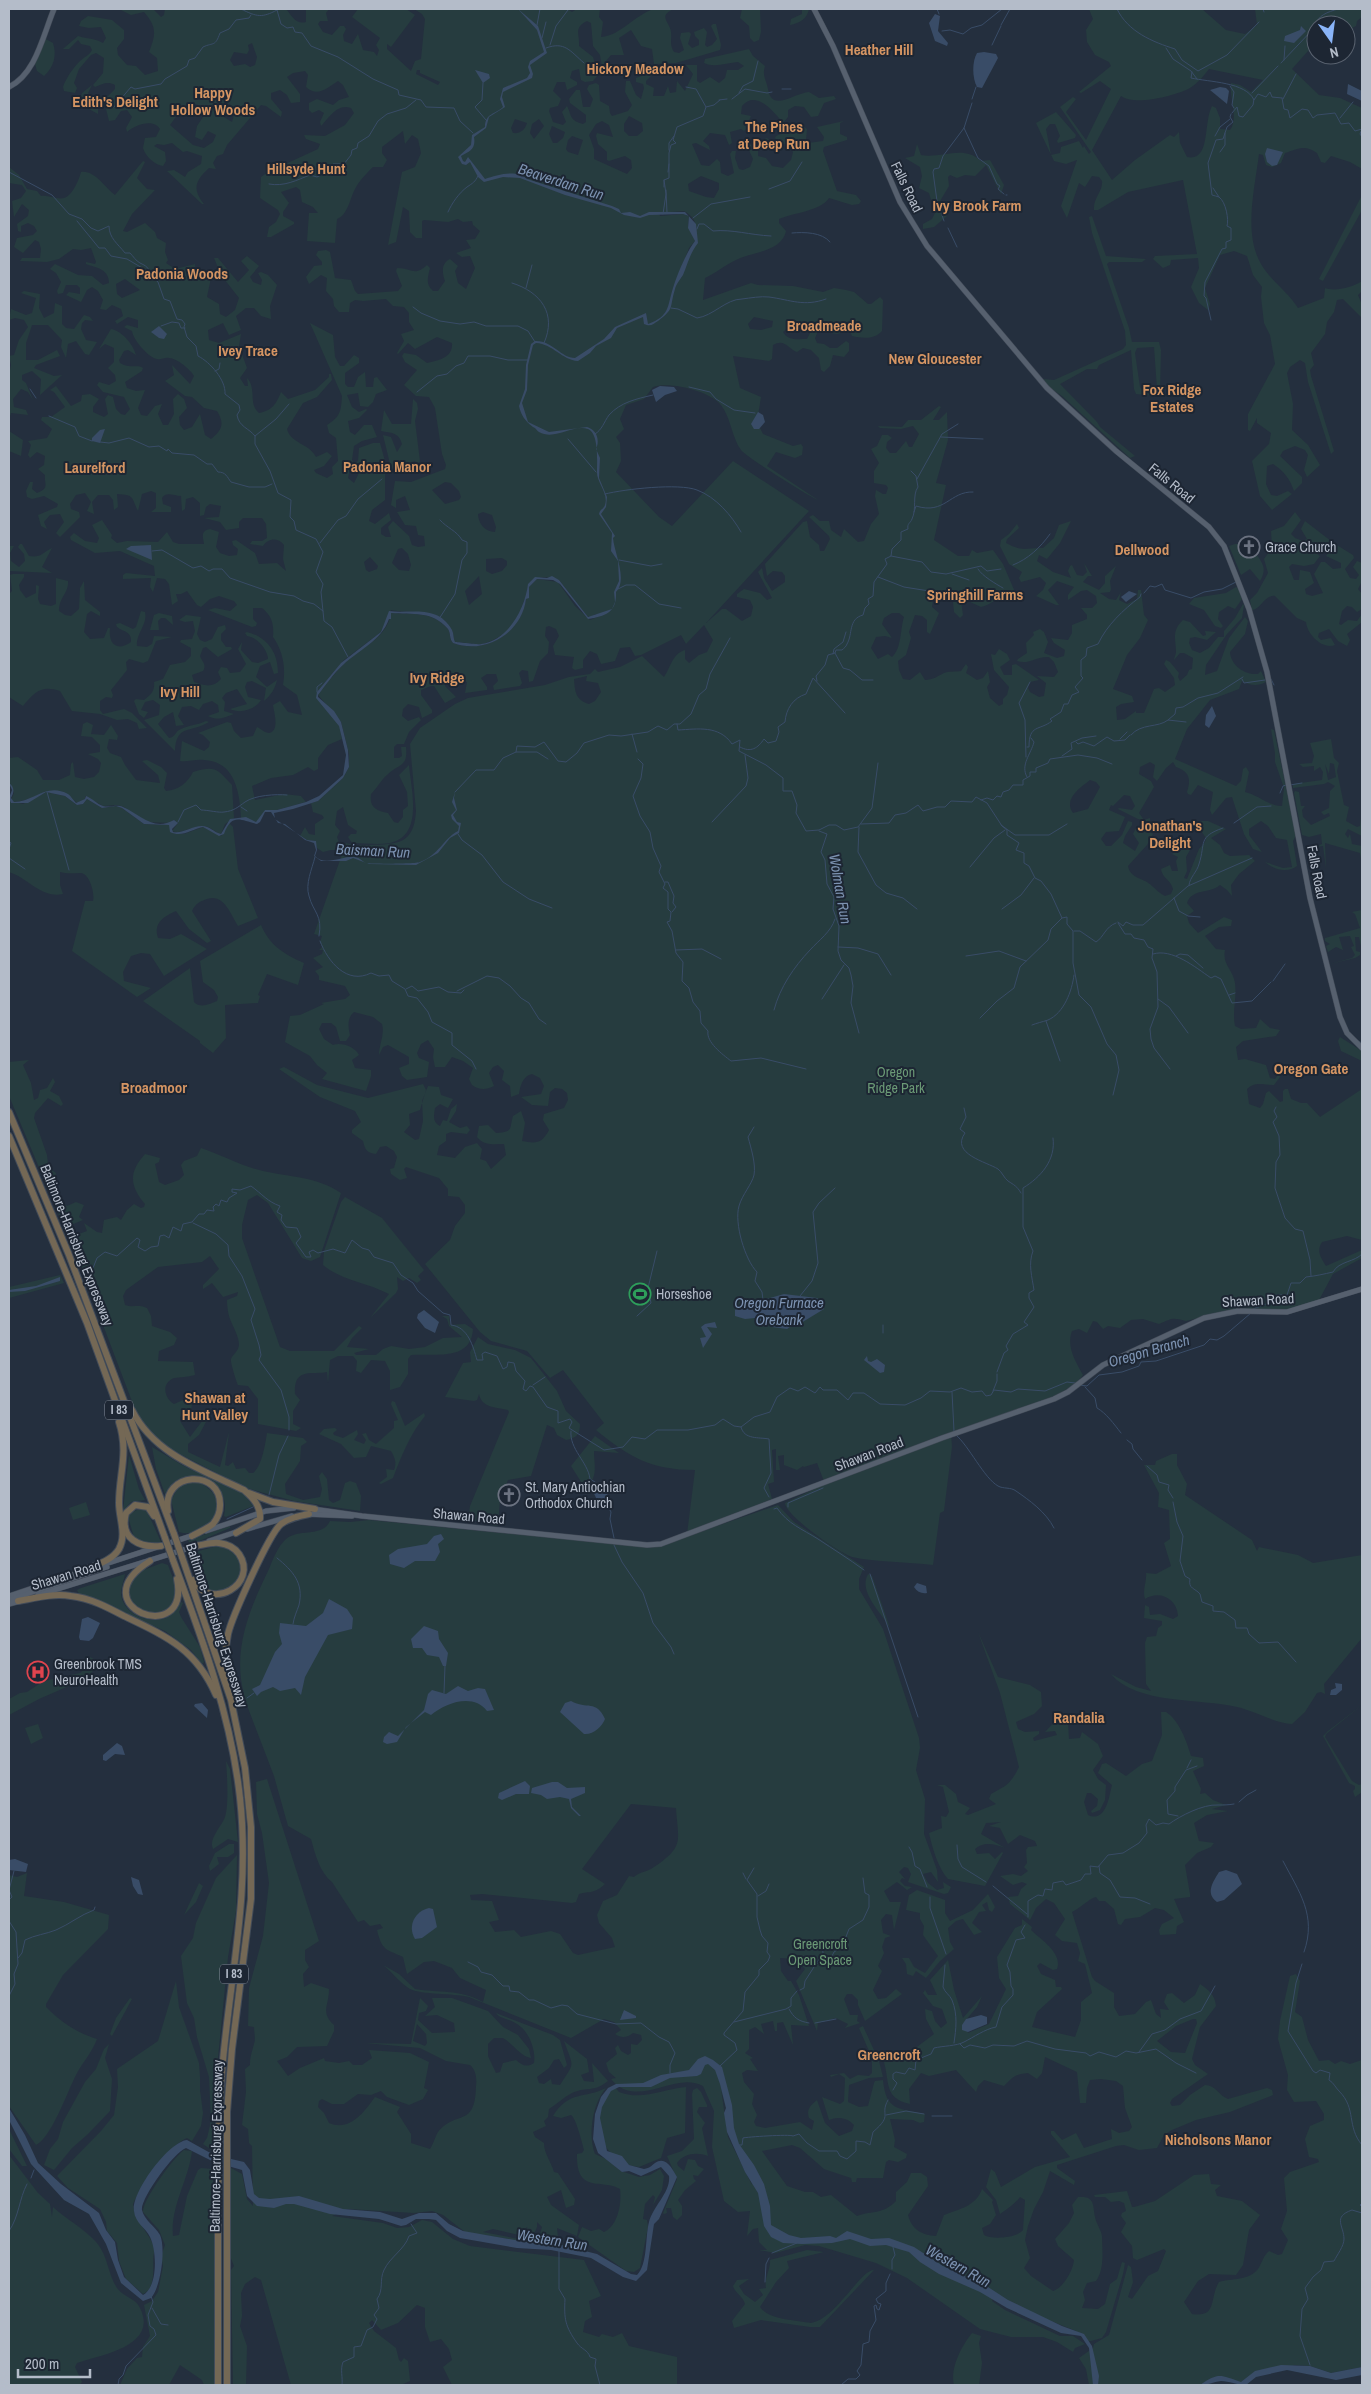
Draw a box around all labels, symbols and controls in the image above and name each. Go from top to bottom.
north arrow [1306,15,1356,65]
district label: Heather Hill [845,39,913,60]
text: N [1328,43,1340,62]
district label: Hickory Meadow [586,58,684,79]
district label: Happy Hollow Woods [171,82,255,120]
district label: Edith's Delight [72,91,158,112]
district label: The Pines at Deep Run [738,116,810,154]
district label: Hillsyde Hunt [267,158,345,179]
water label: Beaverdam Run [516,158,607,205]
street label: Falls Road [887,159,927,215]
district label: Ivy Brook Farm [933,195,1022,216]
district label: Padonia Woods [136,263,228,284]
district label: Broadmeade [787,315,861,336]
district label: Ivey Trace [218,340,278,361]
district label: New Gloucester [889,348,982,369]
district label: Fox Ridge Estates [1143,379,1202,417]
district label: Padonia Manor [343,456,431,477]
district label: Laurelford [65,457,125,478]
street label: Falls Road [1145,459,1199,507]
church icon: Grace Church [1237,535,1261,559]
place label: Grace Church [1265,538,1336,556]
district label: Dellwood [1115,539,1169,560]
district label: Springhill Farms [927,584,1023,605]
district label: Ivy Ridge [410,667,464,688]
district label: Ivy Hill [160,681,200,702]
district label: Jonathan's Delight [1138,815,1202,853]
water label: Baisman Run [335,838,411,863]
street label: Falls Road [1303,844,1331,900]
water label: Wolman Run [824,852,857,926]
district label: Oregon Gate [1274,1058,1348,1079]
park label: Oregon Ridge Park [867,1063,925,1097]
district label: Broadmoor [121,1077,187,1098]
street label: Baltimore-Harrisburg Expressway [36,1162,118,1328]
sports icon: Horseshoe [628,1282,652,1306]
place label: Horseshoe [656,1285,712,1303]
street label: Shawan Road [1222,1289,1294,1311]
water label: Oregon Furnace Orebank [734,1292,824,1330]
water label: Oregon Branch [1106,1329,1192,1372]
district label: Shawan at Hunt Valley [182,1387,248,1425]
road number: I 83 [105,1400,133,1420]
street label: Shawan Road [832,1433,906,1475]
place label: St. Mary Antiochian Orthodox Church [525,1478,625,1512]
church icon: St. Mary Antiochian Orthodox Church [497,1483,521,1507]
street label: Shawan Road [432,1504,506,1528]
street label: Baltimore-Harrisburg Expressway [182,1540,252,1710]
street label: Shawan Road [29,1556,103,1594]
place label: Greenbrook TMS NeuroHealth [54,1655,142,1689]
hospital icon: Greenbrook TMS NeuroHealth [26,1660,50,1684]
district label: Randalia [1053,1707,1105,1728]
park label: Greencroft Open Space [788,1935,852,1969]
road number: I 83 [220,1965,248,1984]
district label: Greencroft [858,2044,920,2065]
street label: Baltimore-Harrisburg Expressway [205,2059,227,2232]
district label: Nicholsons Manor [1165,2129,1272,2150]
water label: Western Run [515,2224,589,2255]
water label: Western Run [922,2239,995,2292]
scale bar [18,2346,90,2378]
text: 200 m [25,2353,59,2374]

